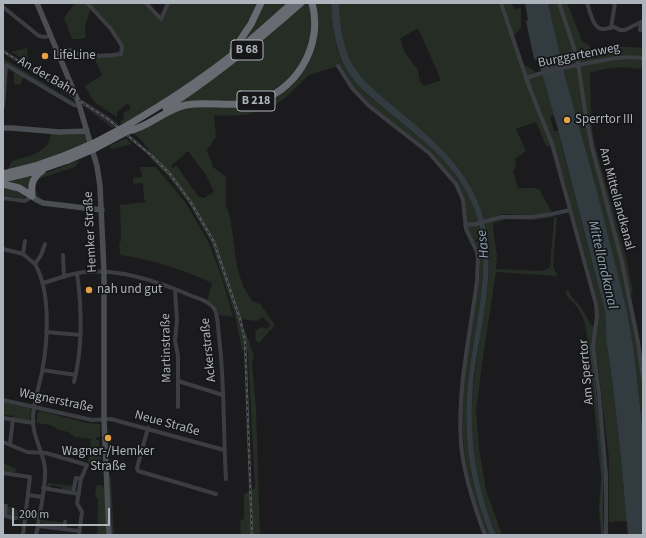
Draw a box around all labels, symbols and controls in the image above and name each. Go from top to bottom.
road number: B 68 [231,40,263,60]
street label: Burggartenweg [537,40,621,72]
place label: LifeLine [53,48,96,64]
marker: LifeLine [40,51,50,61]
street label: An der Bahn [15,54,79,100]
road number: B 218 [237,91,275,111]
place label: Sperrtor III [575,112,633,128]
marker: Sperrtor III [562,115,572,125]
street label: Am Mittellandkanal [595,146,637,252]
street label: Hemker Straße [81,191,101,273]
water label: Mittellandkanal [584,219,620,311]
water label: Hase [474,229,494,259]
place label: nah und gut [97,282,162,298]
marker: nah und gut [84,285,94,295]
street label: Martinstraße [159,313,175,383]
street label: Ackerstraße [198,317,220,383]
street label: Am Sperrtor [576,339,598,405]
street label: Wagnerstraße [18,386,94,416]
street label: Neue Straße [133,408,201,440]
marker: Wagner-/Hemker Straße [103,433,113,443]
place label: Wagner-/Hemker Straße [62,444,154,475]
scale bar [14,500,112,526]
text: 200 m [19,506,49,523]

